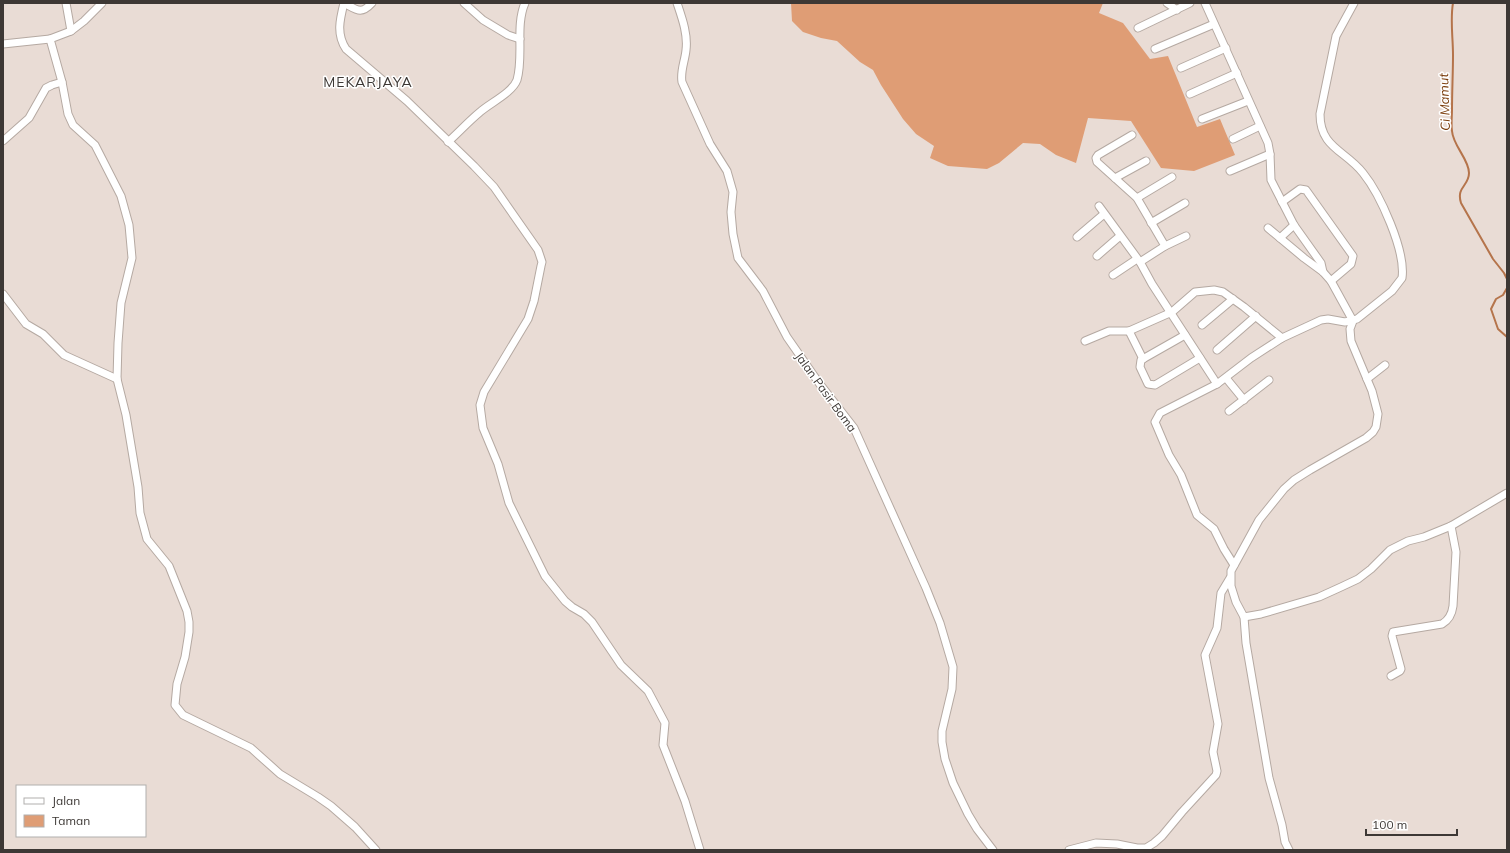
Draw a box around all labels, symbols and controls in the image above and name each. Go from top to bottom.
water label: Ci Mamut [1435,72,1453,131]
district label: MEKARJAYA [323,73,413,91]
street label: Jalan Pasir Boma [792,349,860,435]
legend [16,785,146,837]
text: Jalan [52,793,80,808]
scale bar [1366,811,1457,837]
text: Taman [52,813,90,828]
text: 100 m [1372,817,1407,832]

